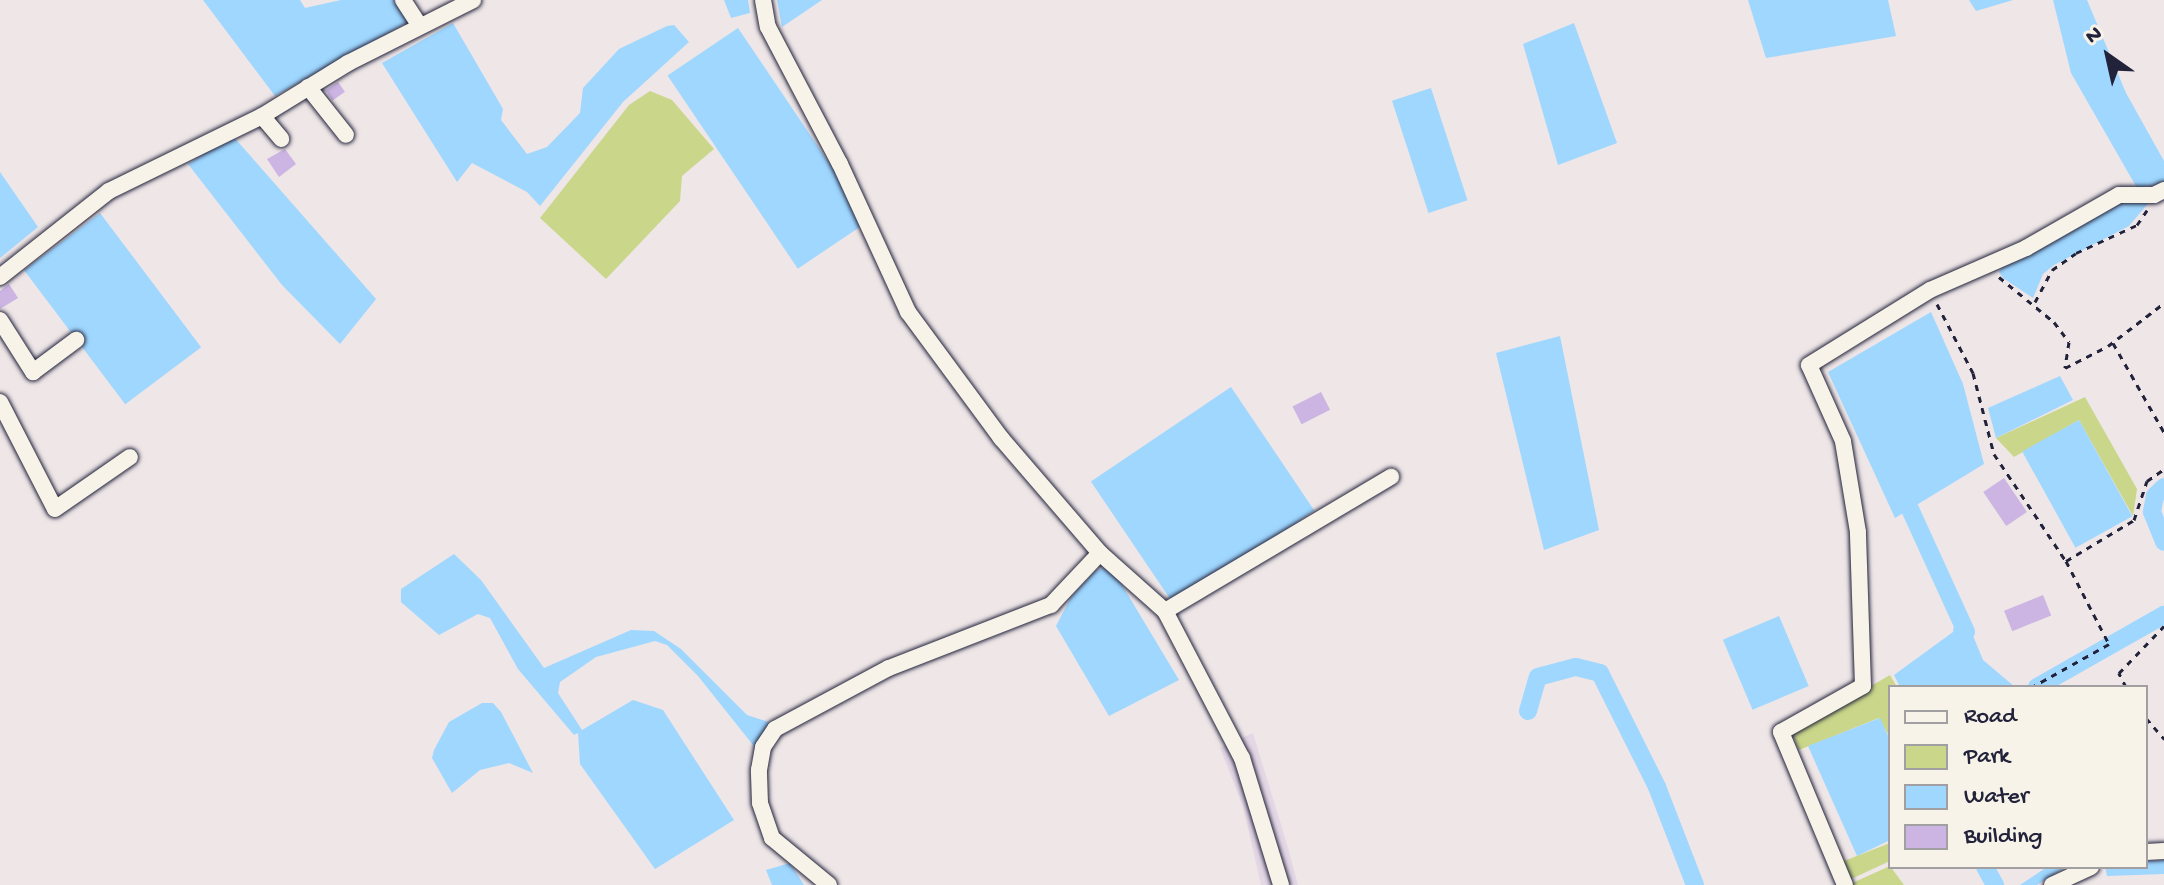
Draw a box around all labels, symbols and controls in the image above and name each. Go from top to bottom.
north arrow [2068,16,2148,96]
text: N [2081,21,2108,51]
legend [1888,685,2148,869]
text: Road [1964,703,2016,732]
text: Park [1964,743,2010,772]
text: Water [1964,783,2028,812]
text: Building [1964,823,2042,852]

